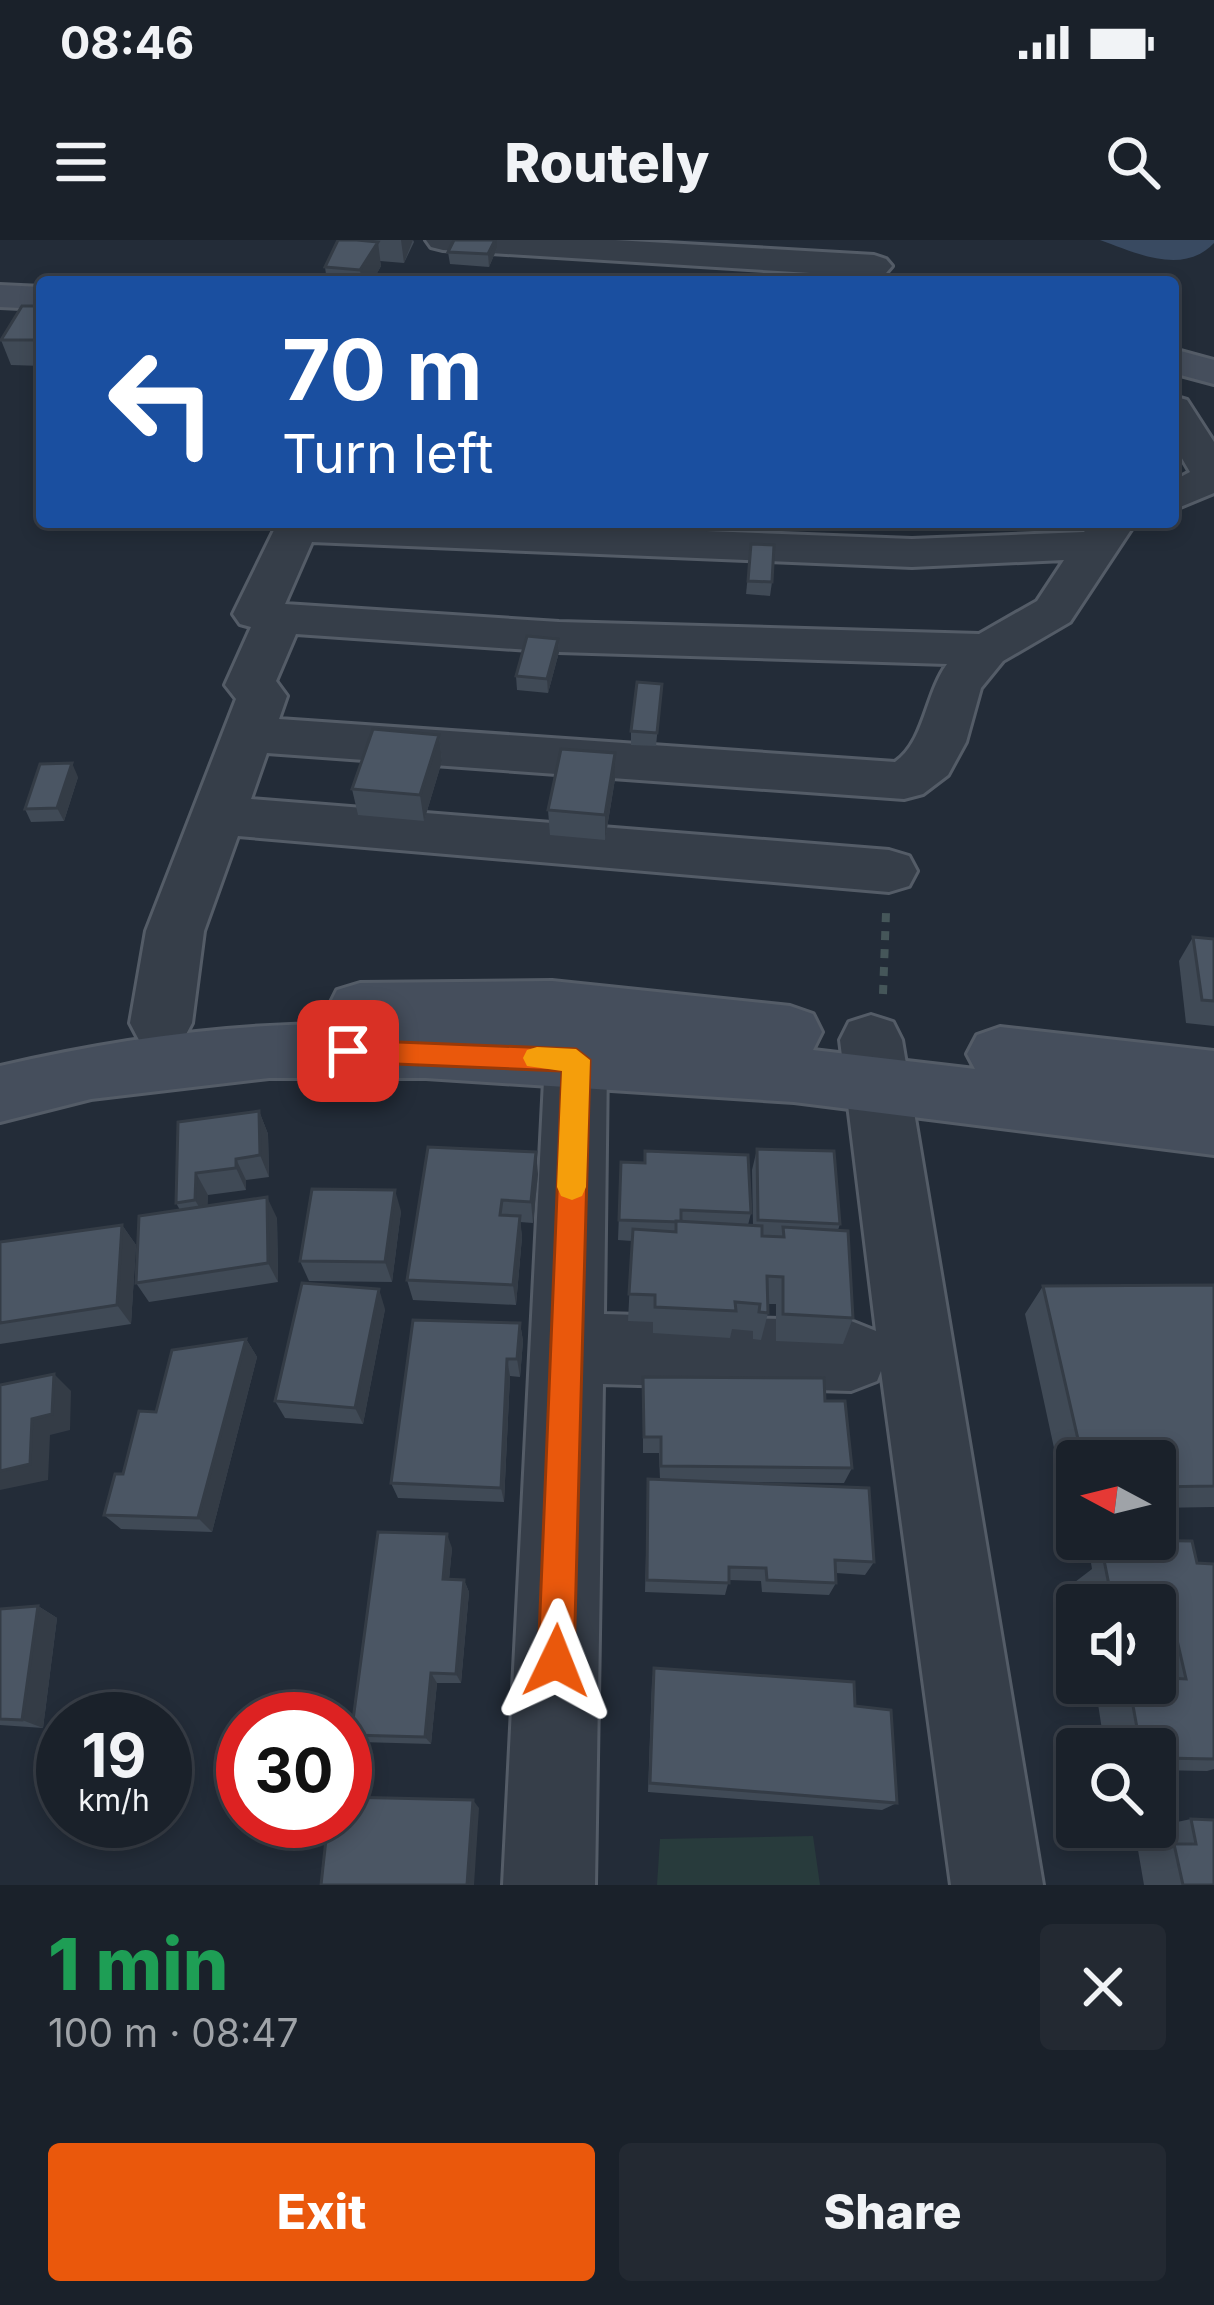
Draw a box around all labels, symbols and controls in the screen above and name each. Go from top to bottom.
text: 08:46 [60,15,194,70]
icon: menu [48,129,114,195]
icon: search [1100,129,1166,195]
text: Routely [505,130,709,195]
text: 70 m [282,319,483,420]
icon: left [84,324,240,480]
text: Turn left [282,421,493,486]
pin [297,1000,399,1102]
icon: arrive [315,1018,381,1084]
north arrow [1056,1440,1176,1560]
map controls [1056,1440,1176,1848]
button: sound [1056,1584,1176,1704]
position arrow [493,1598,619,1724]
speed limit sign: 30 [216,1692,372,1848]
text: 19 [82,1719,146,1791]
button: search [1056,1728,1176,1848]
text: km/h [78,1782,150,1818]
text: 1 min [48,1920,228,2007]
button: close [1040,1924,1166,2050]
text: 100 m · 08:47 [48,2009,299,2056]
button: Exit [48,2143,595,2281]
button: Share [619,2143,1166,2281]

